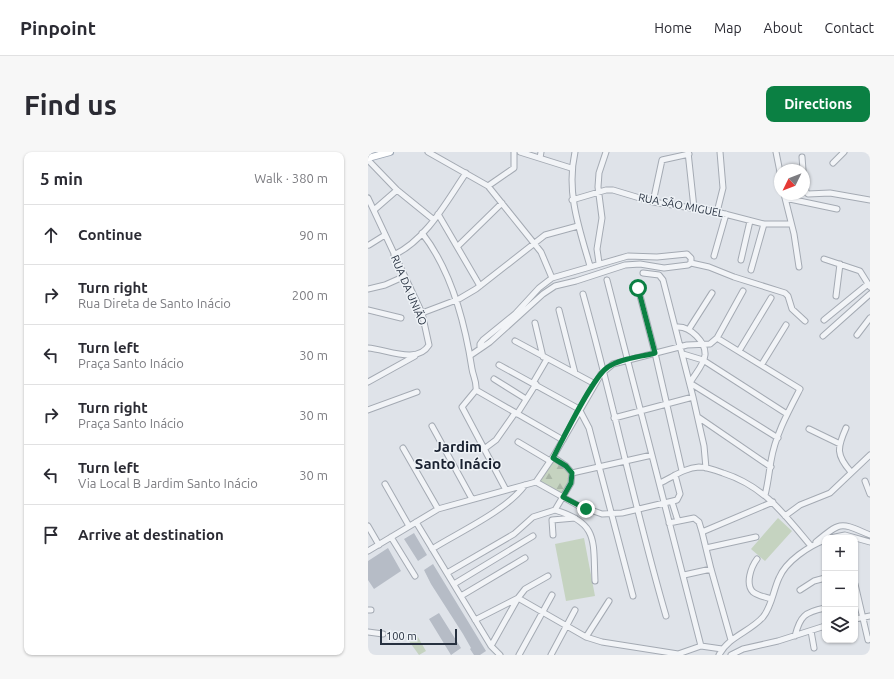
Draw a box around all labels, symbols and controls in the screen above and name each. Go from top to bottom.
text: Pinpoint [20,17,96,39]
text: Home [654,20,692,36]
text: Map [714,20,742,36]
text: About [764,20,803,36]
text: Contact [825,20,874,36]
button: Directions [766,86,870,122]
text: Find us [24,89,117,120]
north arrow [774,164,810,200]
text: 5 min [40,169,83,188]
text: Walk · 380 m [254,171,328,185]
street label: RUA SÃO MIGUEL [637,191,725,219]
icon: ahead [40,224,62,246]
text: Continue [78,226,142,243]
text: 90 m [299,228,328,242]
street label: RUA DA UNIÃO [389,253,429,327]
text: Turn right [78,279,148,296]
route start [629,279,647,297]
icon: right [40,284,62,306]
text: 200 m [292,288,328,302]
text: Rua Direta de Santo Inácio [78,296,231,310]
text: Turn left [78,339,139,356]
icon: left [40,344,62,366]
text: 30 m [299,348,328,362]
text: Praça Santo Inácio [78,356,184,370]
text: Turn right [78,399,148,416]
icon: right [40,404,62,426]
text: 30 m [299,408,328,422]
text: Praça Santo Inácio [78,416,184,430]
district label: Jardim Santo Inácio [415,438,501,472]
text: Turn left [78,459,139,476]
icon: left [40,464,62,486]
text: 30 m [299,468,328,482]
text: Via Local B Jardim Santo Inácio [78,476,258,490]
route end [577,500,595,518]
icon: arrive [40,524,62,546]
text: Arrive at destination [78,526,224,543]
map controls [822,535,858,643]
button: + [822,535,858,571]
button: − [822,571,858,607]
button: layers [822,607,858,643]
scale bar [380,627,457,646]
text: 100 m [386,630,417,642]

